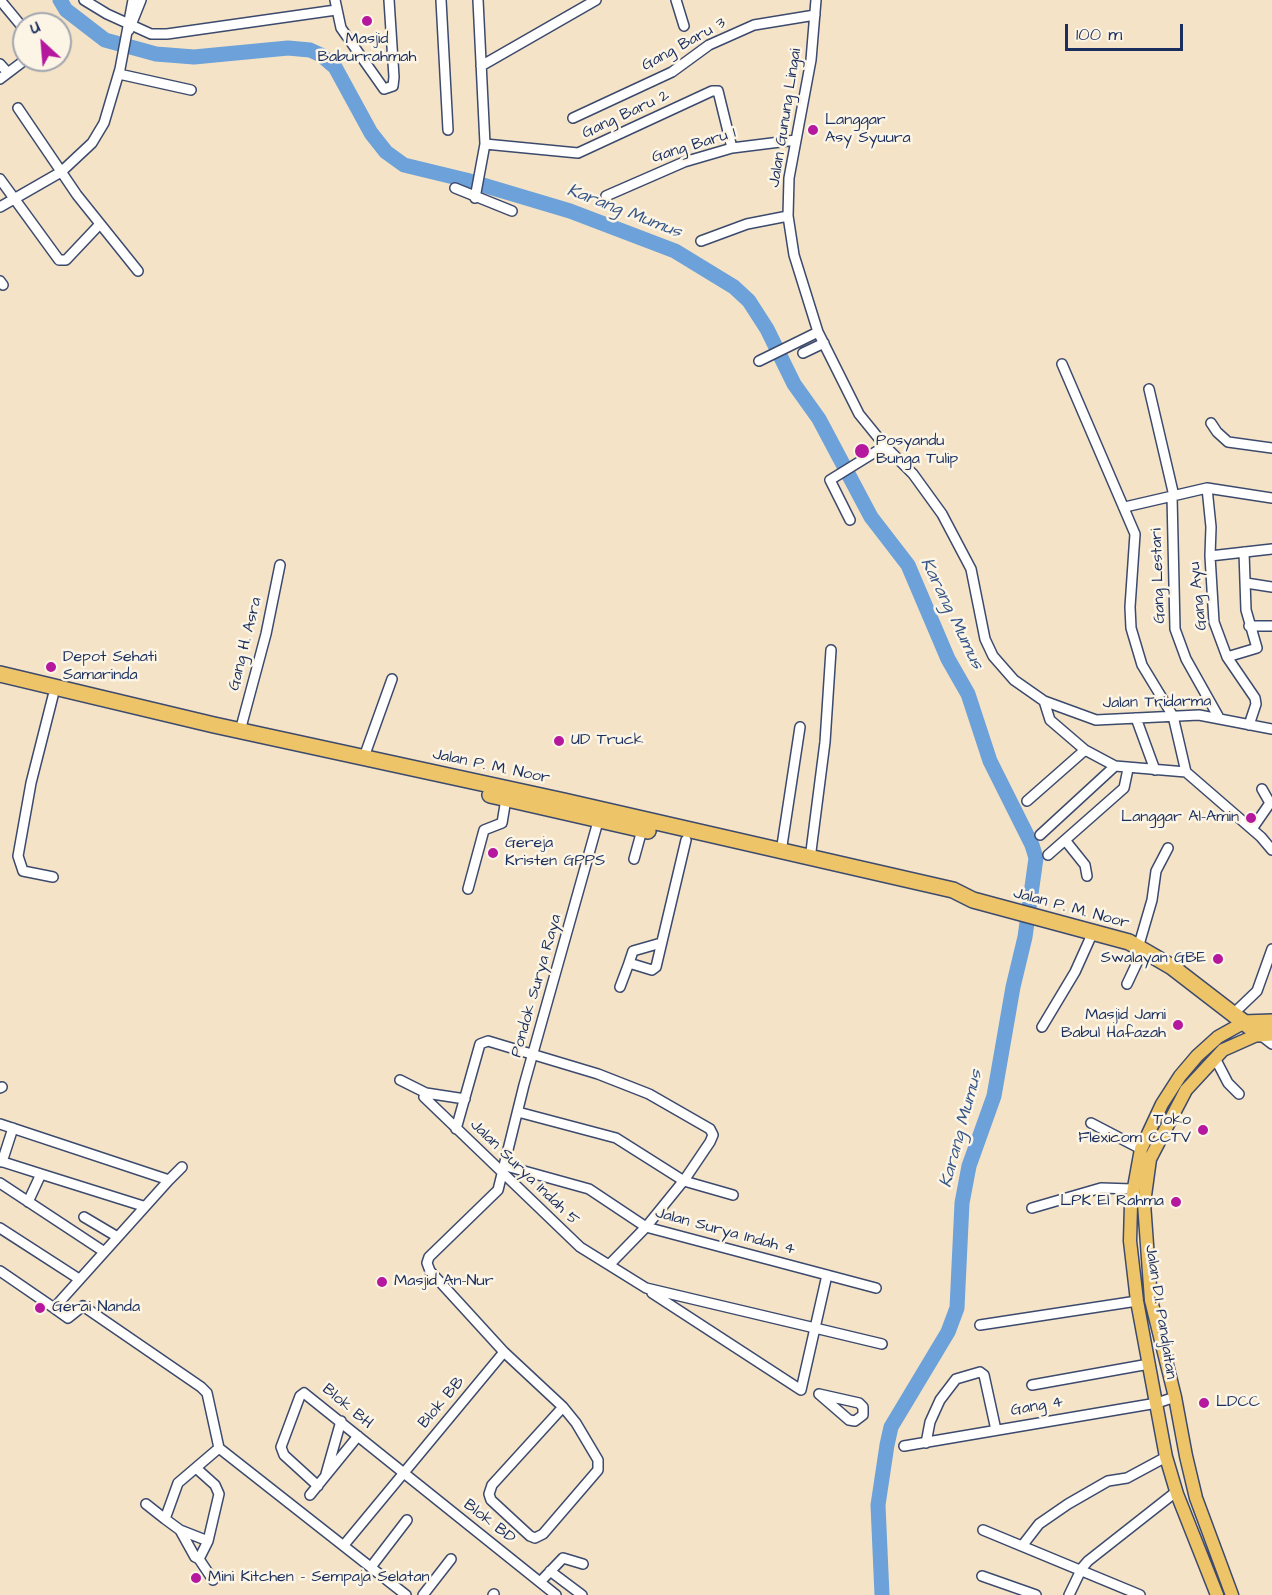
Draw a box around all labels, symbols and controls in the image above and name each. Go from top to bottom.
north arrow [12,12,72,72]
scale bar [1068,12,1186,50]
marker: Masjid Baburrahmah [360,14,374,28]
street label: Gang Baru 3 [639,14,729,76]
text: U [26,16,44,39]
text: 100 m [1076,22,1122,47]
place label: Masjid Baburrahmah [318,30,416,68]
street label: Jalan Gunung Lingai [766,47,806,189]
street label: Gang Baru 2 [579,86,673,144]
place label: Langgar Asy Syuura [825,111,911,149]
marker: Langgar Asy Syuura [806,123,820,137]
street label: Gang Baru 1 [650,124,738,168]
water label: Karang Mumus [564,180,684,244]
place label: Posyandu Bunga Tulip [876,432,958,470]
marker: Posyandu Bunga Tulip [853,442,871,460]
street label: Gang Lestari [1148,528,1170,624]
water label: Karang Mumus [915,555,987,673]
street label: Gang Ayu [1186,561,1212,631]
street label: Gang H. Asra [225,595,267,693]
place label: Depot Sehati Samarinda [63,648,157,686]
marker: Depot Sehati Samarinda [44,660,58,674]
street label: Jalan Tridarma [1103,692,1211,714]
place label: UD Truck [571,731,644,751]
marker: UD Truck [552,734,566,748]
street label: Jalan P. M. Noor [431,745,551,789]
place label: Langgar Al-Amin [1121,808,1239,828]
marker: Langgar Al-Amin [1244,811,1258,825]
place label: Gereja Kristen GPPS [505,834,605,872]
marker: Gereja Kristen GPPS [486,846,500,860]
street label: Jalan P. M. Noor [1011,884,1131,934]
street label: Pondok Surya Raya [507,912,567,1060]
place label: Swalayan GBE [1101,949,1206,969]
marker: Swalayan GBE [1211,952,1225,966]
place label: Masjid Jami Babul Hafazah [1061,1006,1166,1044]
marker: Masjid Jami Babul Hafazah [1171,1018,1185,1032]
water label: Karang Mumus [936,1068,988,1190]
place label: Toko Flexicom CCTV [1078,1111,1191,1149]
street label: Jalan Surya Indah 5 [465,1116,583,1230]
marker: Toko Flexicom CCTV [1196,1123,1210,1137]
place label: LPK El Rahma [1060,1192,1164,1212]
marker: LPK El Rahma [1169,1195,1183,1209]
street label: Jalan Surya Indah 4 [653,1204,797,1260]
street label: Jalan D.I. Pandjaitan [1140,1243,1180,1381]
place label: Masjid An-Nur [394,1272,493,1292]
marker: Masjid An-Nur [375,1275,389,1289]
place label: Gerai Nanda [52,1298,140,1318]
marker: Gerai Nanda [33,1301,47,1315]
street label: Blok BB [415,1373,469,1433]
street label: Blok BH [318,1380,376,1434]
street label: Gang 4 [1009,1393,1065,1421]
place label: LDCC [1216,1393,1260,1413]
marker: LDCC [1197,1396,1211,1410]
street label: Blok BD [459,1496,519,1548]
place label: Mini Kitchen - Sempaja Selatan [208,1568,430,1588]
marker: Mini Kitchen - Sempaja Selatan [189,1571,203,1585]

